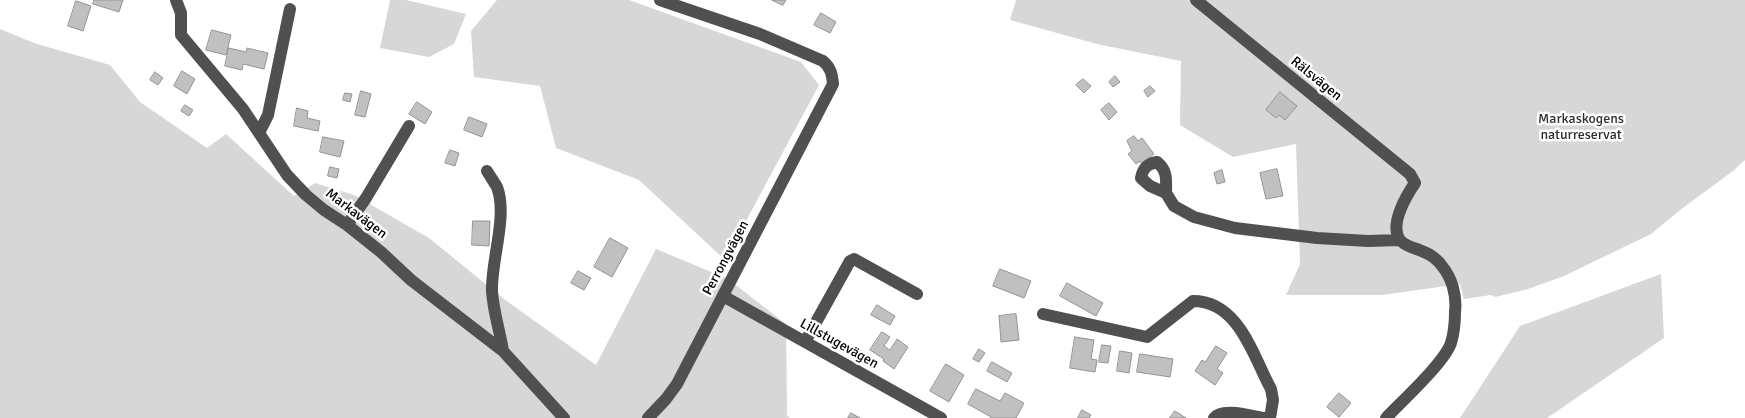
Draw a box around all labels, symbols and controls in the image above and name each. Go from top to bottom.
street label: Rälsvägen [1287,53,1345,105]
park label: Markaskogens naturreservat [1538,111,1624,144]
street label: Markavägen [322,185,390,243]
street label: Perrongvägen [699,218,753,298]
street label: Lillstugevägen [797,316,881,372]

